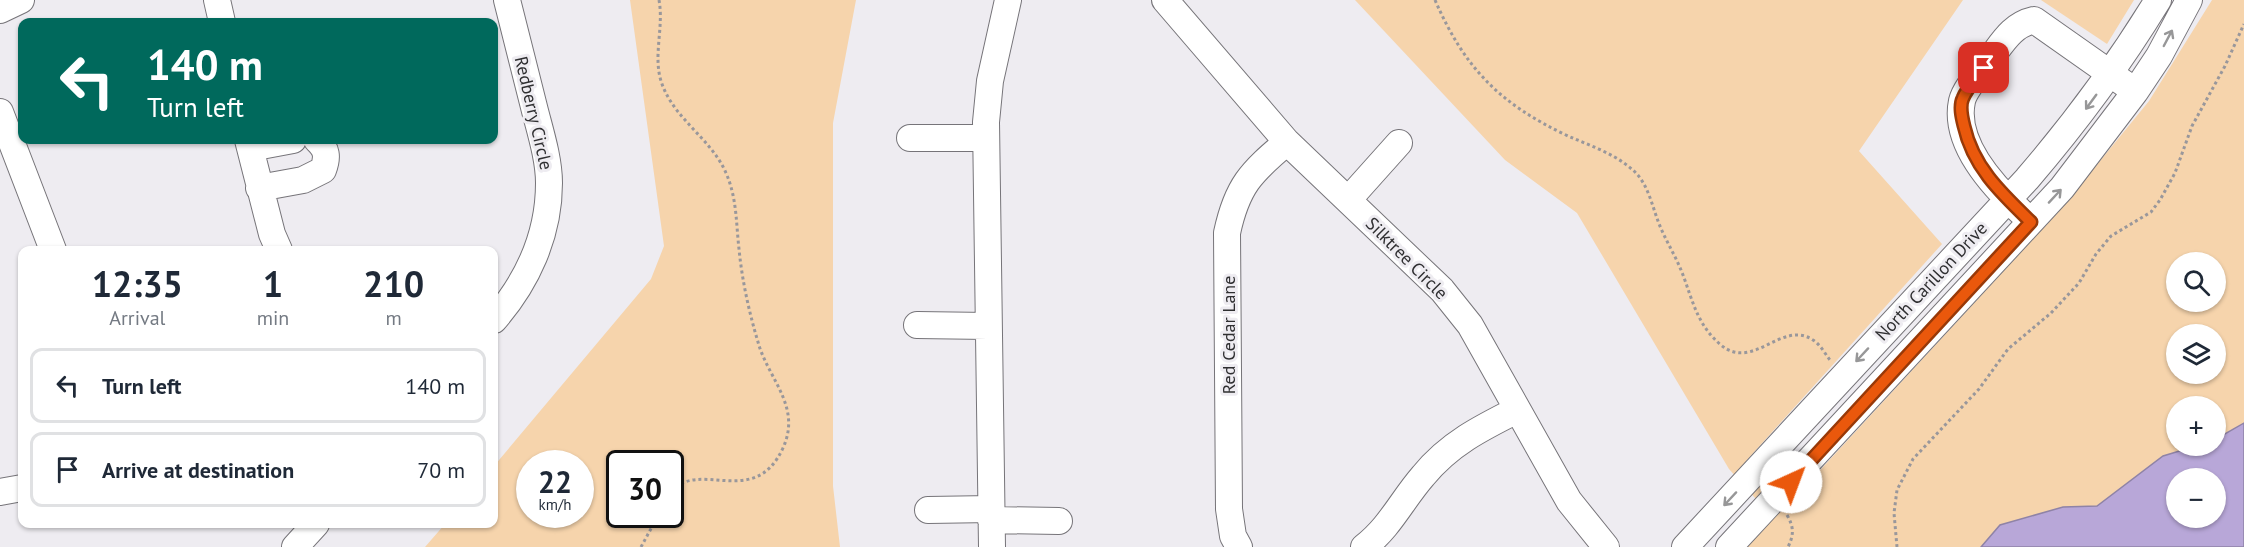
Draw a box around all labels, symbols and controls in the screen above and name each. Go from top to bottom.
one-way arrow [2163,30,2174,48]
text: 140 m [147,37,263,92]
icon: left [48,42,126,120]
pin [1958,42,2009,93]
icon: arrive [1967,51,2000,84]
street label: Redberry Circle [510,54,558,172]
text: Turn left [147,90,244,124]
one-way arrow [2085,93,2097,109]
one-way arrow [2047,189,2062,204]
street label: Silktree Circle [1361,212,1453,304]
street label: North Carillon Drive [1870,217,1992,345]
map controls [2166,252,2226,528]
button: search [2166,252,2226,312]
text: 12:35 [92,260,183,307]
text: 1 [263,260,283,307]
text: 210 [363,260,424,307]
street label: Red Cedar Lane [1217,276,1240,394]
text: Arrival [109,305,165,331]
text: min [257,305,289,331]
text: m [386,305,402,331]
button: layers [2166,324,2226,384]
one-way arrow [1855,348,1869,363]
icon: left [51,369,84,402]
text: Turn left [102,372,182,400]
text: 140 m [405,372,465,400]
button: + [2166,396,2226,456]
speed limit sign: 30 [606,450,684,528]
position arrow [1759,450,1823,514]
icon: arrive [51,453,84,486]
text: Arrive at destination [102,456,294,484]
text: 70 m [417,456,465,484]
text: 22 [538,462,572,501]
button: − [2166,468,2226,528]
one-way arrow [1723,491,1737,506]
text: km/h [539,495,571,514]

